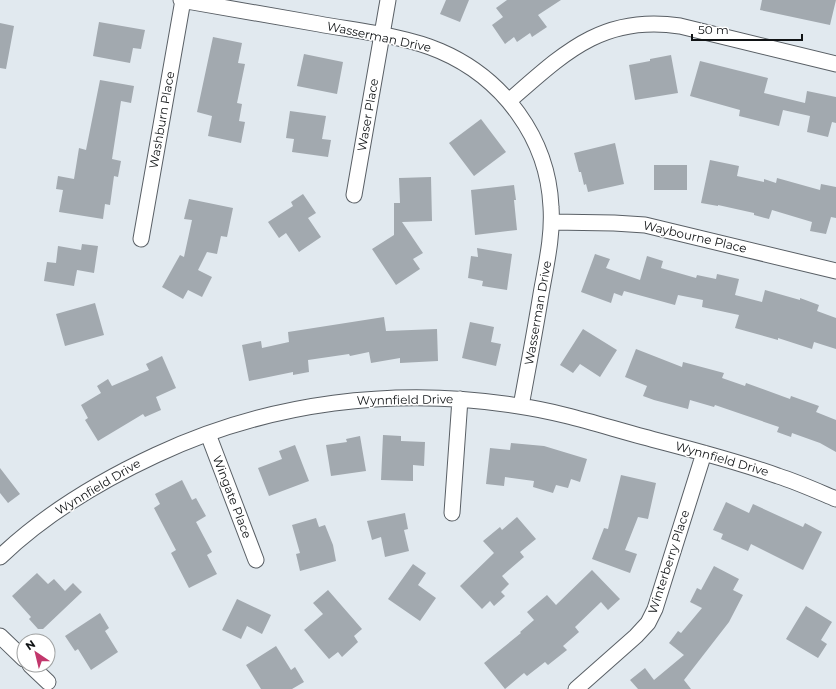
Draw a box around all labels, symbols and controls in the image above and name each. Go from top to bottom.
scale bar [692,16,802,42]
street label: Wasserman Drive [326,18,432,55]
text: 50 m [698,22,729,37]
street label: Washburn Place [146,70,177,170]
street label: Waser Place [354,77,381,152]
street label: Waybourne Place [642,217,748,256]
street label: Wasserman Drive [521,259,554,366]
street label: Wynnfield Drive [357,391,453,408]
street label: Wynnfield Drive [674,438,771,479]
street label: Wingate Place [210,453,255,540]
street label: Wynnfield Drive [52,455,143,518]
street label: Winterberry Place [645,508,692,616]
north arrow [16,633,56,673]
text: N [23,637,38,653]

